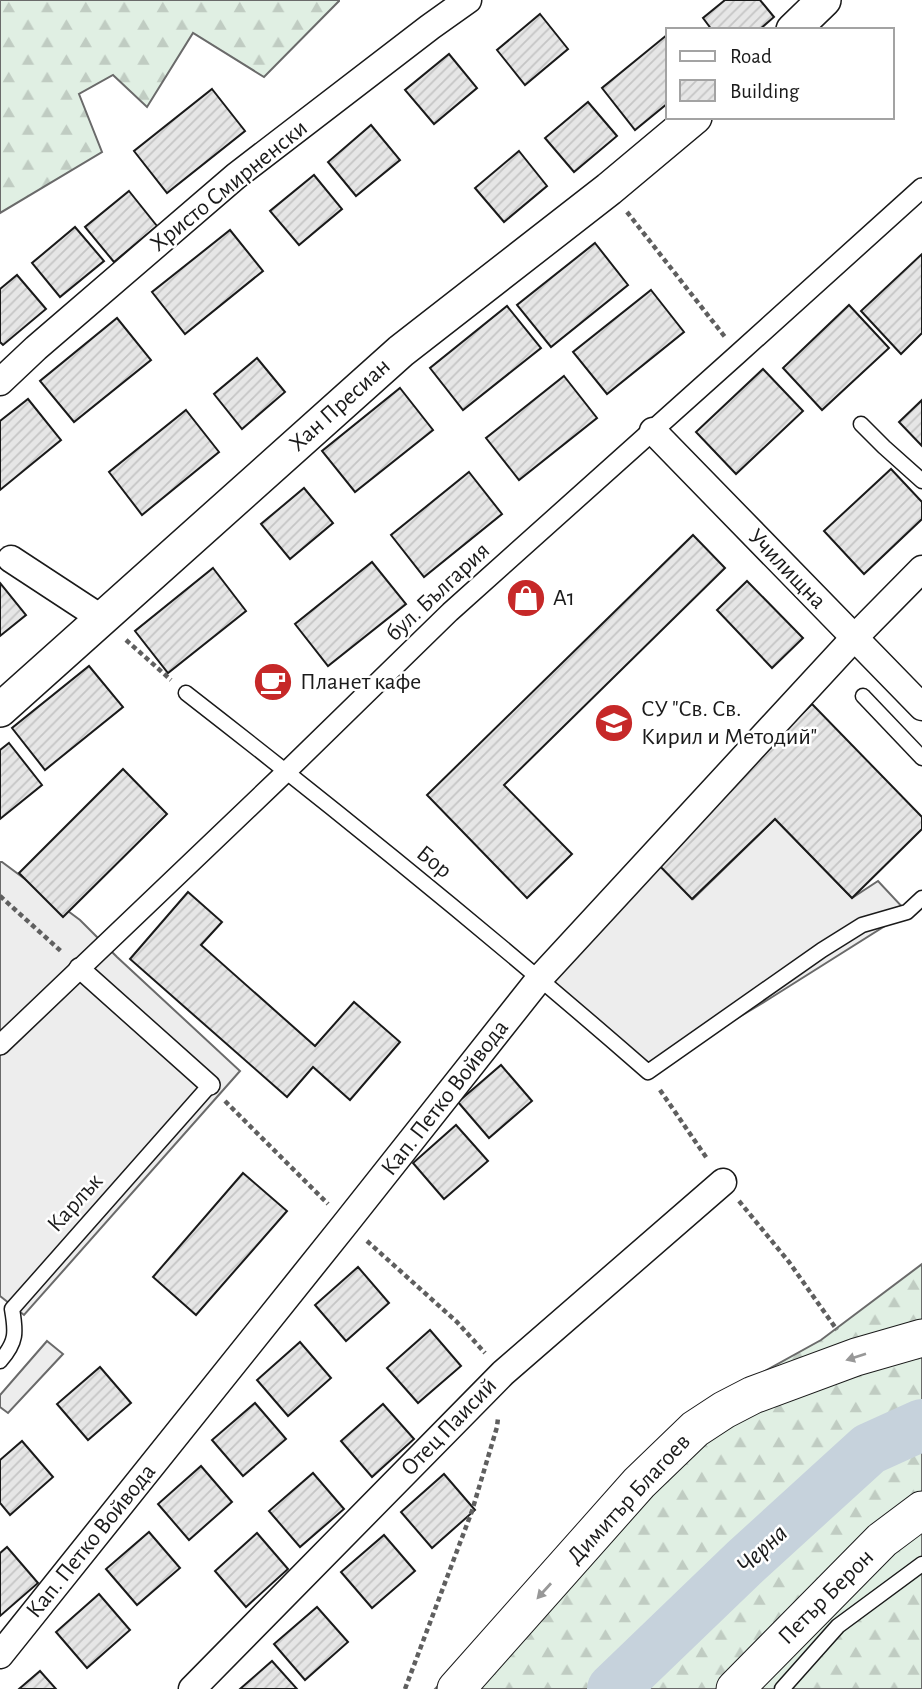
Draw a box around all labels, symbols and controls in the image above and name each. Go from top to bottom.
legend [666,28,894,119]
text: Road [730,46,772,67]
text: Building [730,81,800,102]
street label: Христо Смирненски [146,116,312,256]
street label: Хан Пресиан [285,354,395,456]
street label: Училищна [743,524,831,614]
street label: бул. България [381,538,495,646]
shop icon: A1 [505,577,547,619]
place label: A1 [553,586,575,610]
cafe icon: Планет кафе [252,661,294,703]
place label: Планет кафе [300,670,421,694]
place label: СУ "Св. Св. Кирил и Методий" [641,697,817,749]
school or university icon: СУ "Св. Св. Кирил и Методий" [593,702,635,744]
street label: Бор [412,841,456,883]
street label: Кап. Петко Войвода [377,1016,513,1180]
street label: Карлък [43,1169,107,1237]
one-way arrow [846,1352,867,1363]
street label: Отец Паисий [397,1373,501,1481]
street label: Димитър Благоев [563,1429,695,1569]
street label: Кап. Петко Войвода [22,1459,160,1623]
water label: Черна [732,1520,792,1578]
street label: Петър Берон [774,1545,878,1649]
one-way arrow [537,1582,552,1599]

